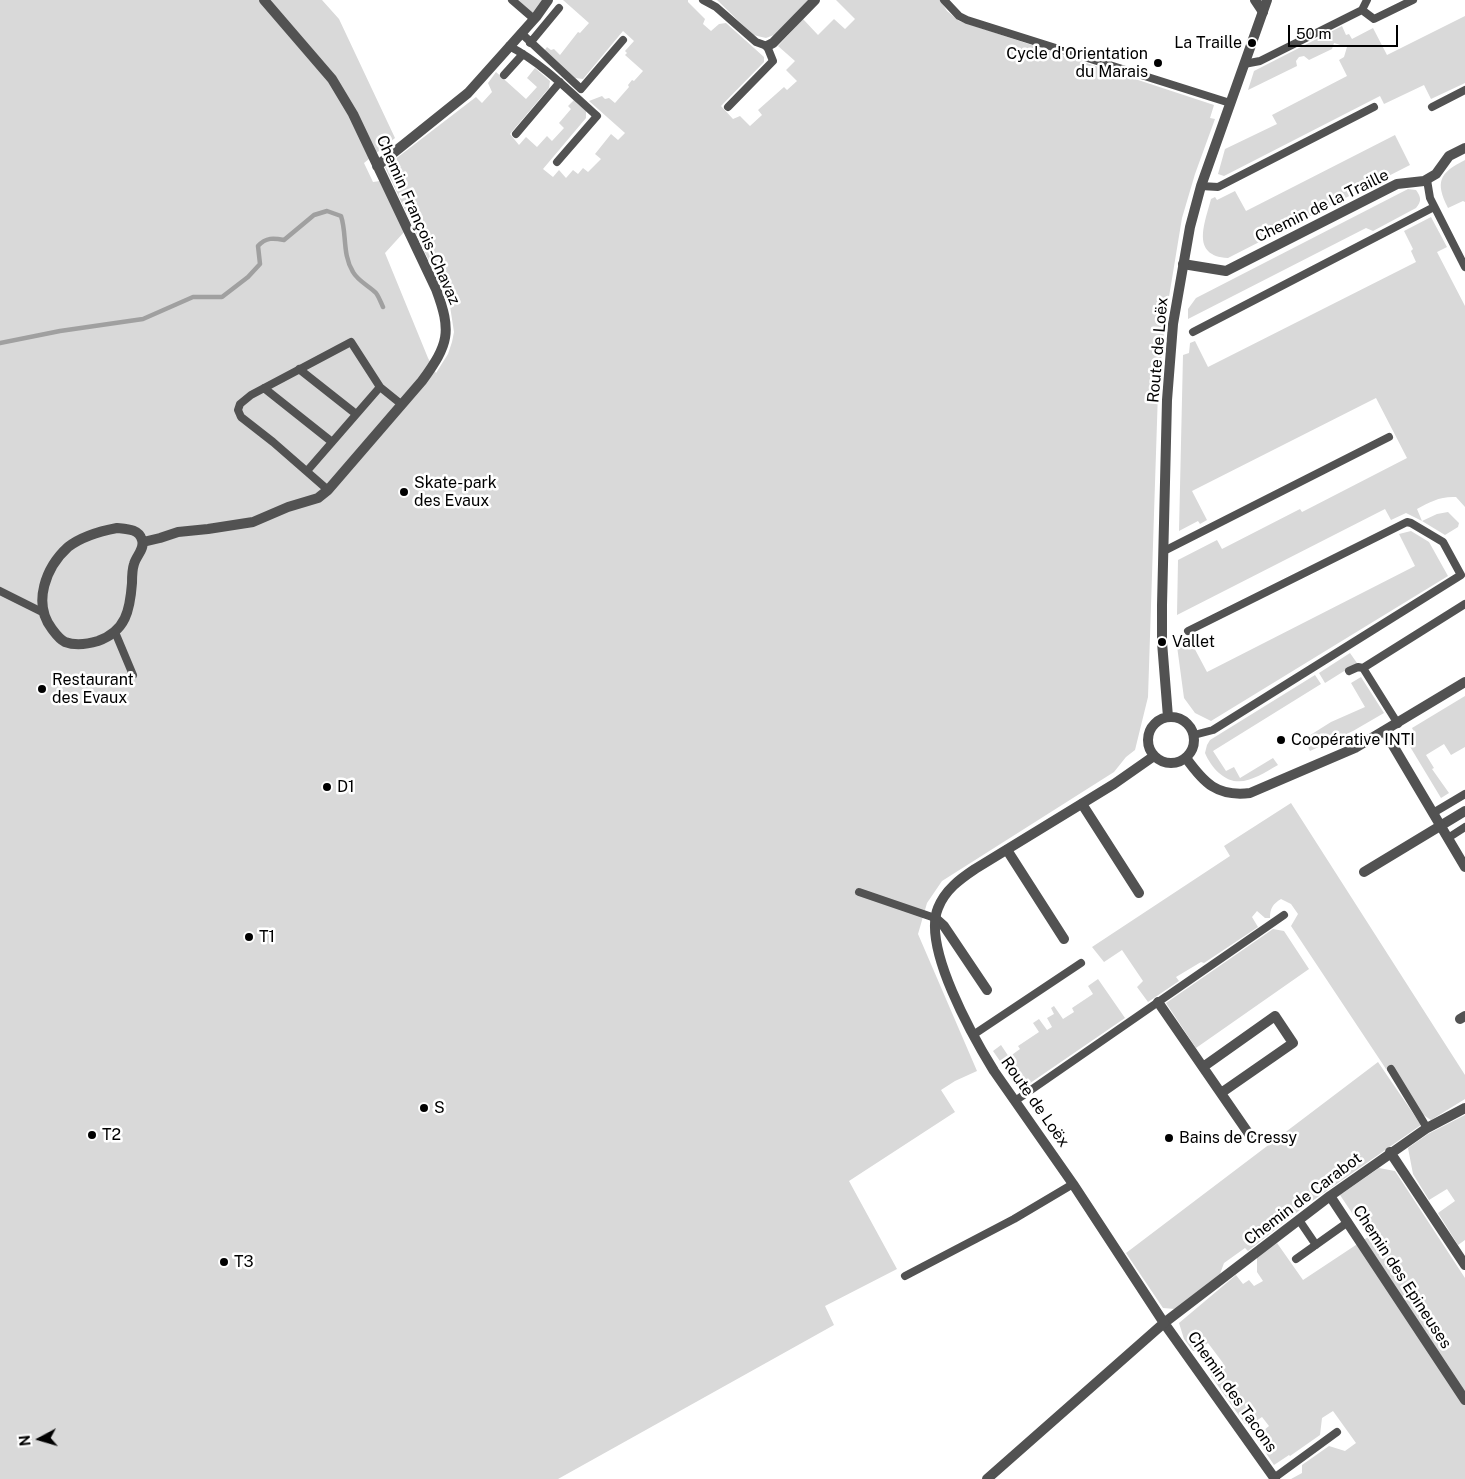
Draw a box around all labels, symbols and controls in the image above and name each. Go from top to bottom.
scale bar [1290,15,1400,47]
text: 50 m [1296,25,1331,42]
place label: La Traille [1174,33,1242,53]
marker: La Traille [1246,37,1258,49]
place label: Cycle d'Orientation du Marais [1006,44,1148,82]
marker: Cycle d'Orientation du Marais [1152,57,1164,69]
street label: Chemin François-Chavaz [372,132,464,308]
street label: Chemin de la Traille [1252,165,1392,247]
street label: Route de Loëx [1144,296,1172,404]
place label: Skate-park des Evaux [414,473,497,511]
marker: Skate-park des Evaux [398,486,410,498]
place label: Vallet [1172,632,1215,652]
marker: Vallet [1156,636,1168,648]
place label: Restaurant des Evaux [52,670,134,708]
marker: Restaurant des Evaux [36,683,48,695]
place label: Coopérative INTI [1291,730,1415,750]
marker: Coopérative INTI [1275,734,1287,746]
place label: D1 [337,777,355,797]
marker: D1 [321,781,333,793]
place label: T1 [259,927,275,947]
marker: T1 [243,931,255,943]
street label: Route de Loëx [997,1053,1073,1151]
place label: S [434,1098,445,1118]
marker: S [418,1102,430,1114]
place label: T2 [102,1125,121,1145]
place label: Bains de Cressy [1179,1128,1297,1148]
marker: T2 [86,1129,98,1141]
marker: Bains de Cressy [1163,1132,1175,1144]
street label: Chemin de Carabot [1241,1149,1365,1249]
street label: Chemin des Epineuses [1348,1202,1456,1352]
place label: T3 [234,1252,254,1272]
marker: T3 [218,1256,230,1268]
street label: Chemin des Tacons [1183,1328,1281,1456]
north arrow [15,1414,65,1464]
text: N [17,1434,34,1447]

